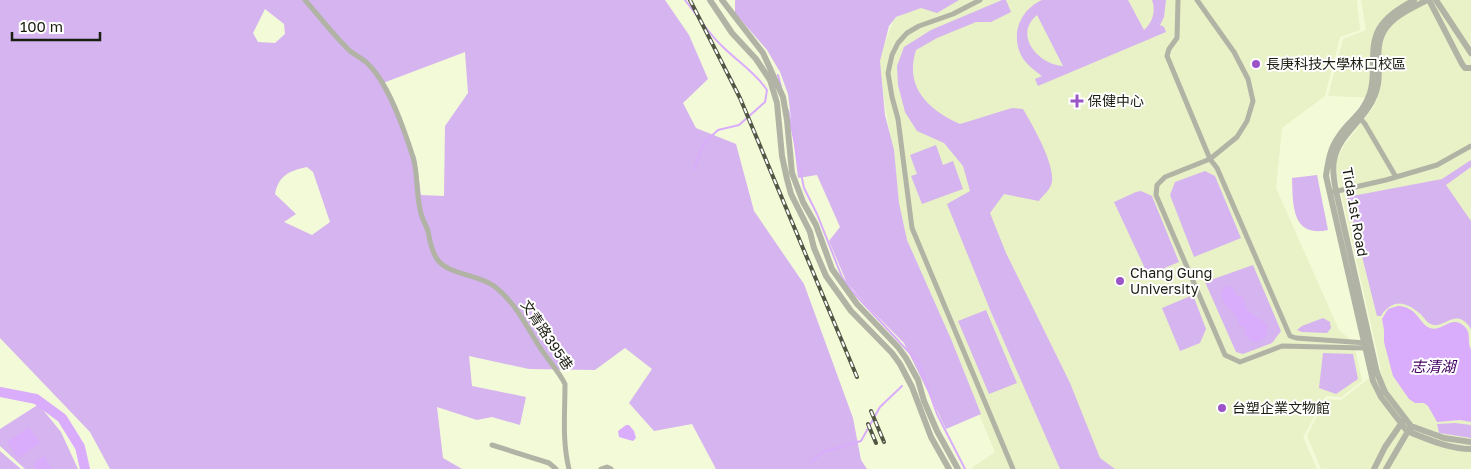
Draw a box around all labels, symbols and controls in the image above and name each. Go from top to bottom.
scale bar [12,10,100,42]
text: 100 m [20,17,63,35]
place label: 長庚科技大學林口校區 [1266,55,1406,72]
marker: 長庚科技大學林口校區 [1250,58,1262,70]
place label: 保健中心 [1088,92,1144,109]
marker: 保健中心 [1070,94,1084,108]
street label: Tida 1st Road [1339,166,1372,258]
place label: Chang Gung University [1130,264,1212,297]
marker: Chang Gung University [1114,275,1126,287]
street label: 文青路395巷 [518,296,577,373]
water label: 志清湖 [1410,357,1457,375]
place label: 台塑企業文物館 [1232,399,1330,416]
marker: 台塑企業文物館 [1216,402,1228,414]

